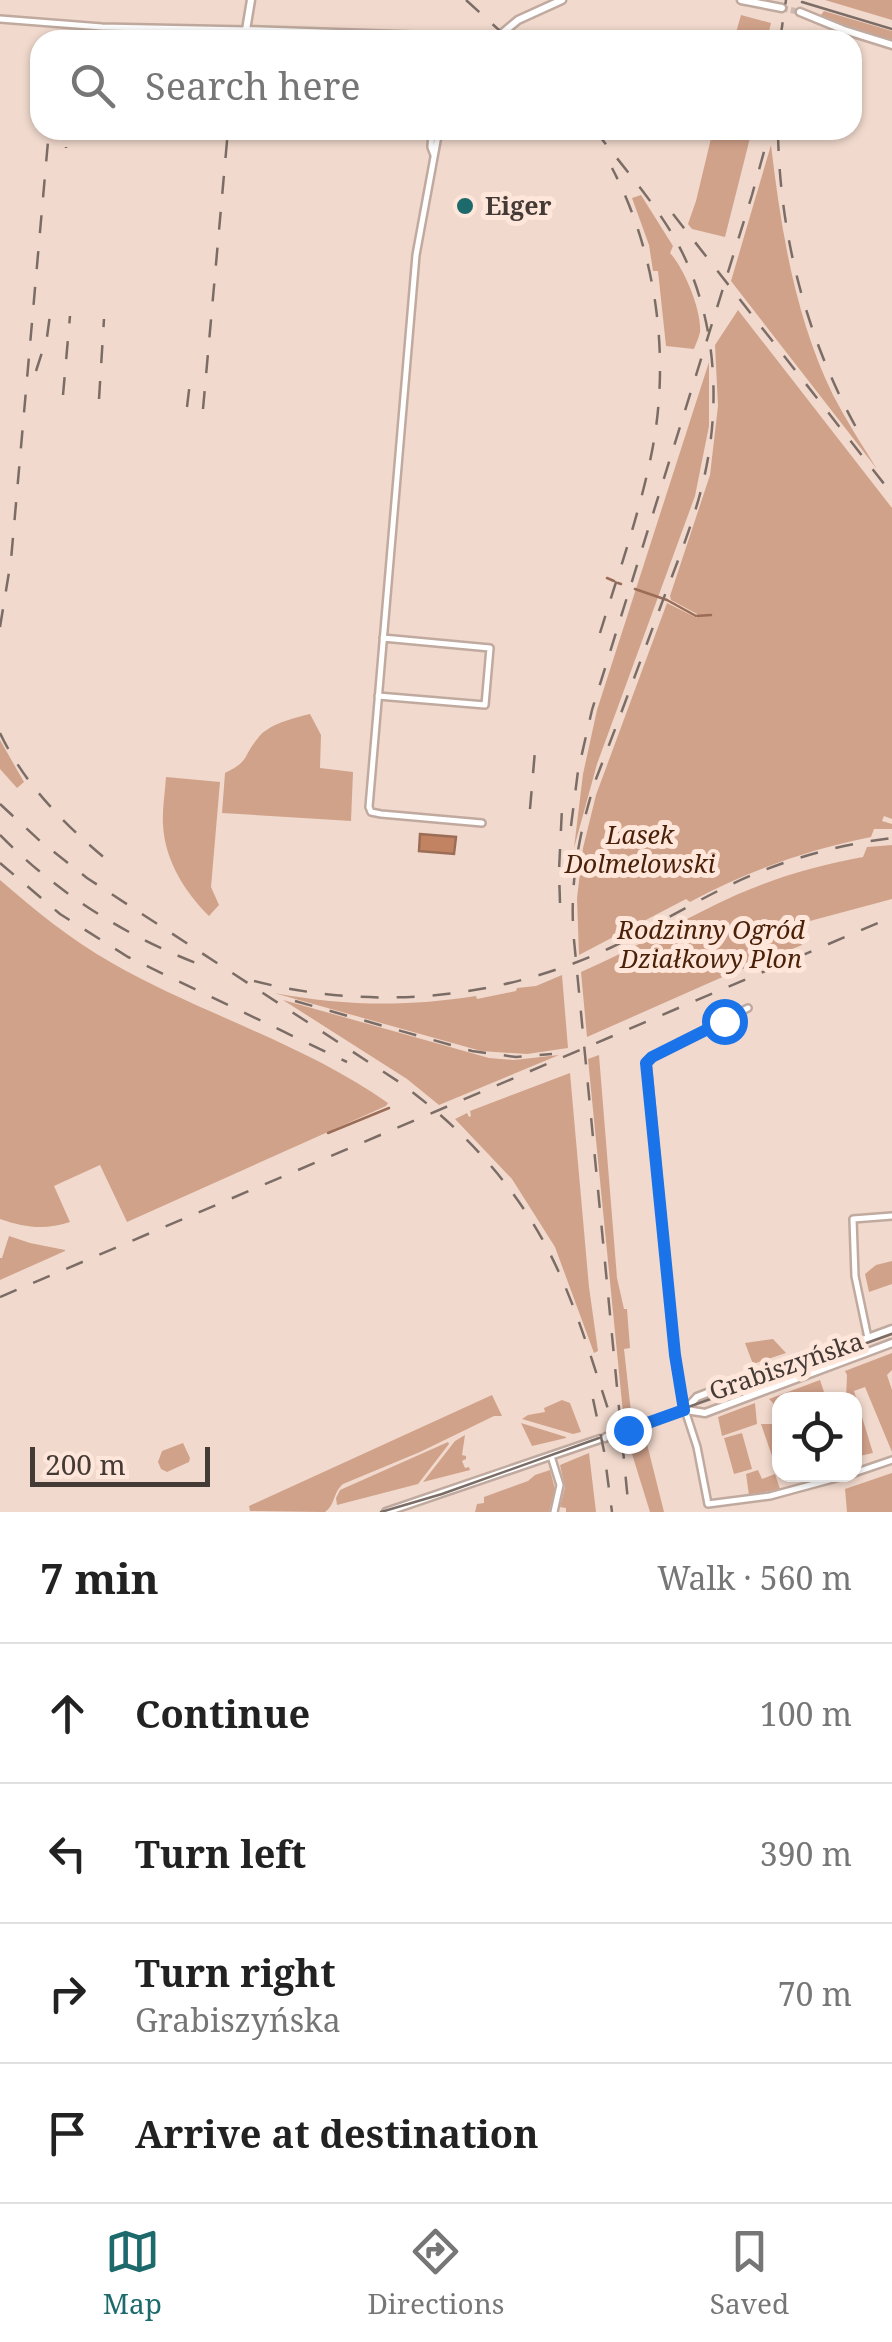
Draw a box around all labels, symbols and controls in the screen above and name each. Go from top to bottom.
search box [30,30,862,140]
icon: search [65,58,120,113]
text: Search here [145,59,361,111]
place label: Eiger [485,188,552,222]
marker: Eiger [454,195,476,217]
park label: Lasek Dolmelowski [564,817,716,880]
park label: Rodzinny Ogród Działkowy Plon [616,912,805,975]
route start [702,999,748,1045]
street label: Grabiszyńska [704,1323,867,1407]
map controls [772,1392,862,1482]
button: locate [772,1392,862,1482]
route end [606,1408,652,1454]
scale bar [30,1442,210,1486]
text: 200 m [45,1445,126,1483]
text: 7 min [40,1549,159,1606]
text: Walk · 560 m [657,1556,852,1599]
icon: ahead [40,1686,95,1741]
text: Continue [135,1687,310,1739]
text: 100 m [760,1692,852,1735]
icon: left [40,1826,95,1881]
text: Turn left [135,1827,306,1879]
text: 390 m [760,1832,852,1875]
text: Turn right [135,1946,336,1998]
icon: right [40,1966,95,2021]
text: 70 m [778,1972,852,2015]
text: Grabiszyńska [135,1998,341,2041]
icon: arrive [40,2106,95,2161]
text: Arrive at destination [135,2107,539,2159]
tab: Map [103,2224,162,2322]
tab: Directions [367,2224,504,2322]
tab: Saved [710,2224,789,2322]

